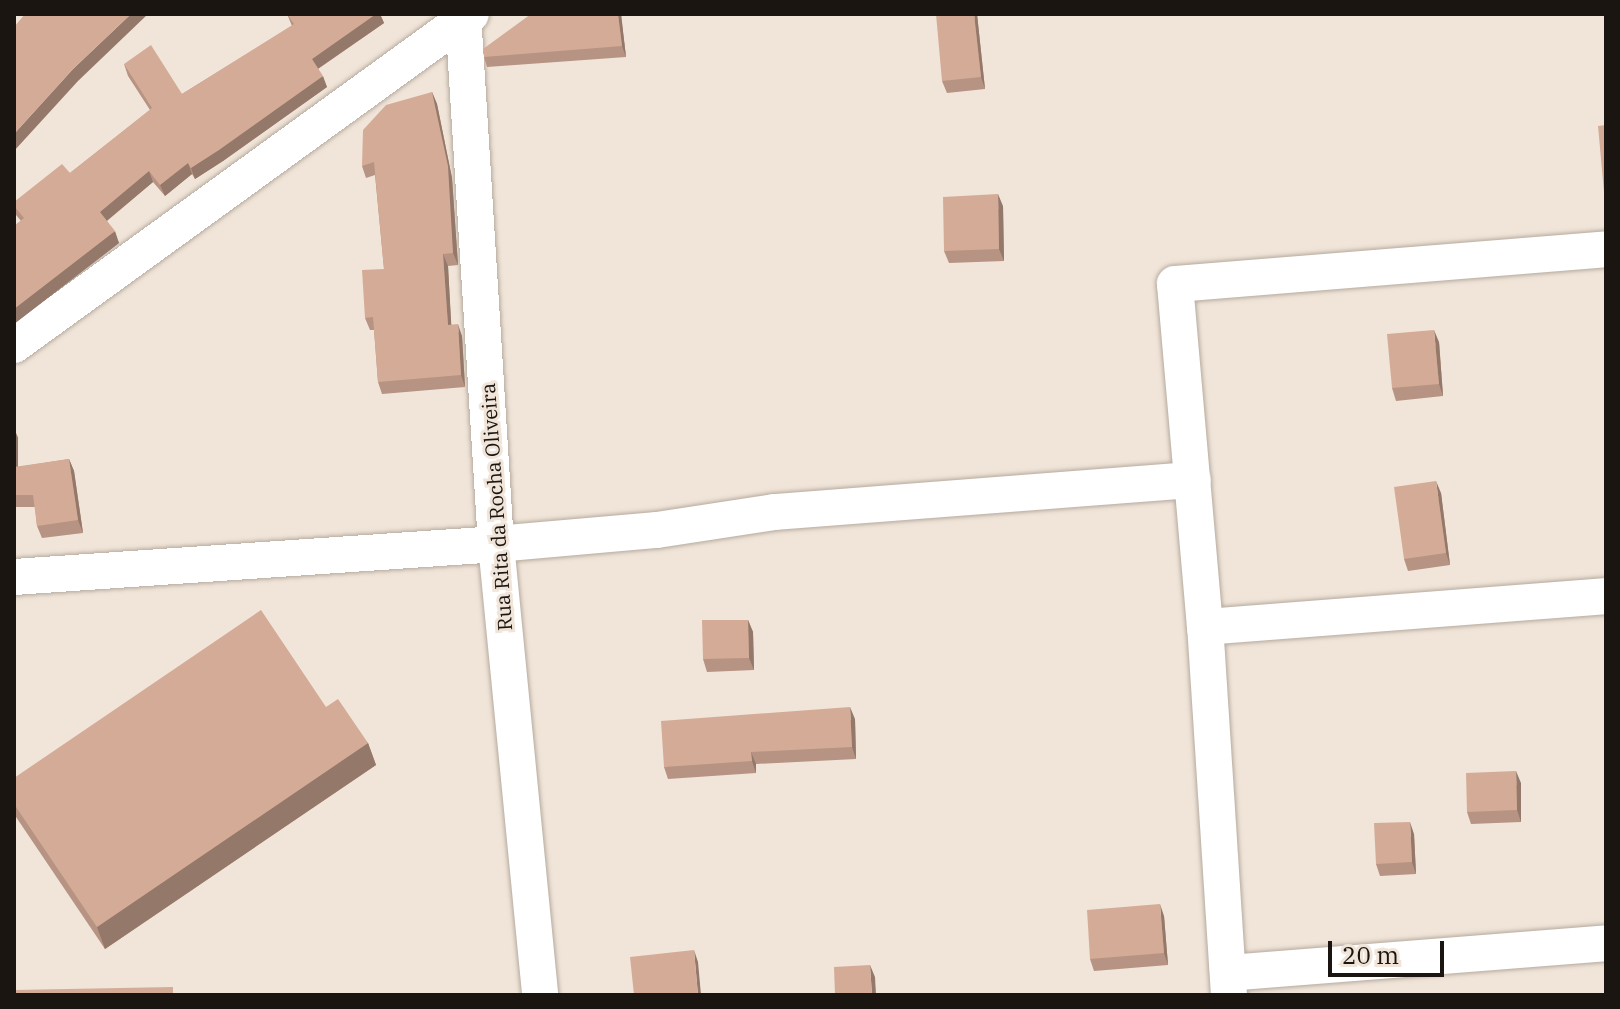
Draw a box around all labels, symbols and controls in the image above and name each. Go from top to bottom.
street label: Rua Rita da Rocha Oliveira [475,382,517,632]
scale bar [1332,925,1448,975]
text: 20 m [1342,939,1399,971]

